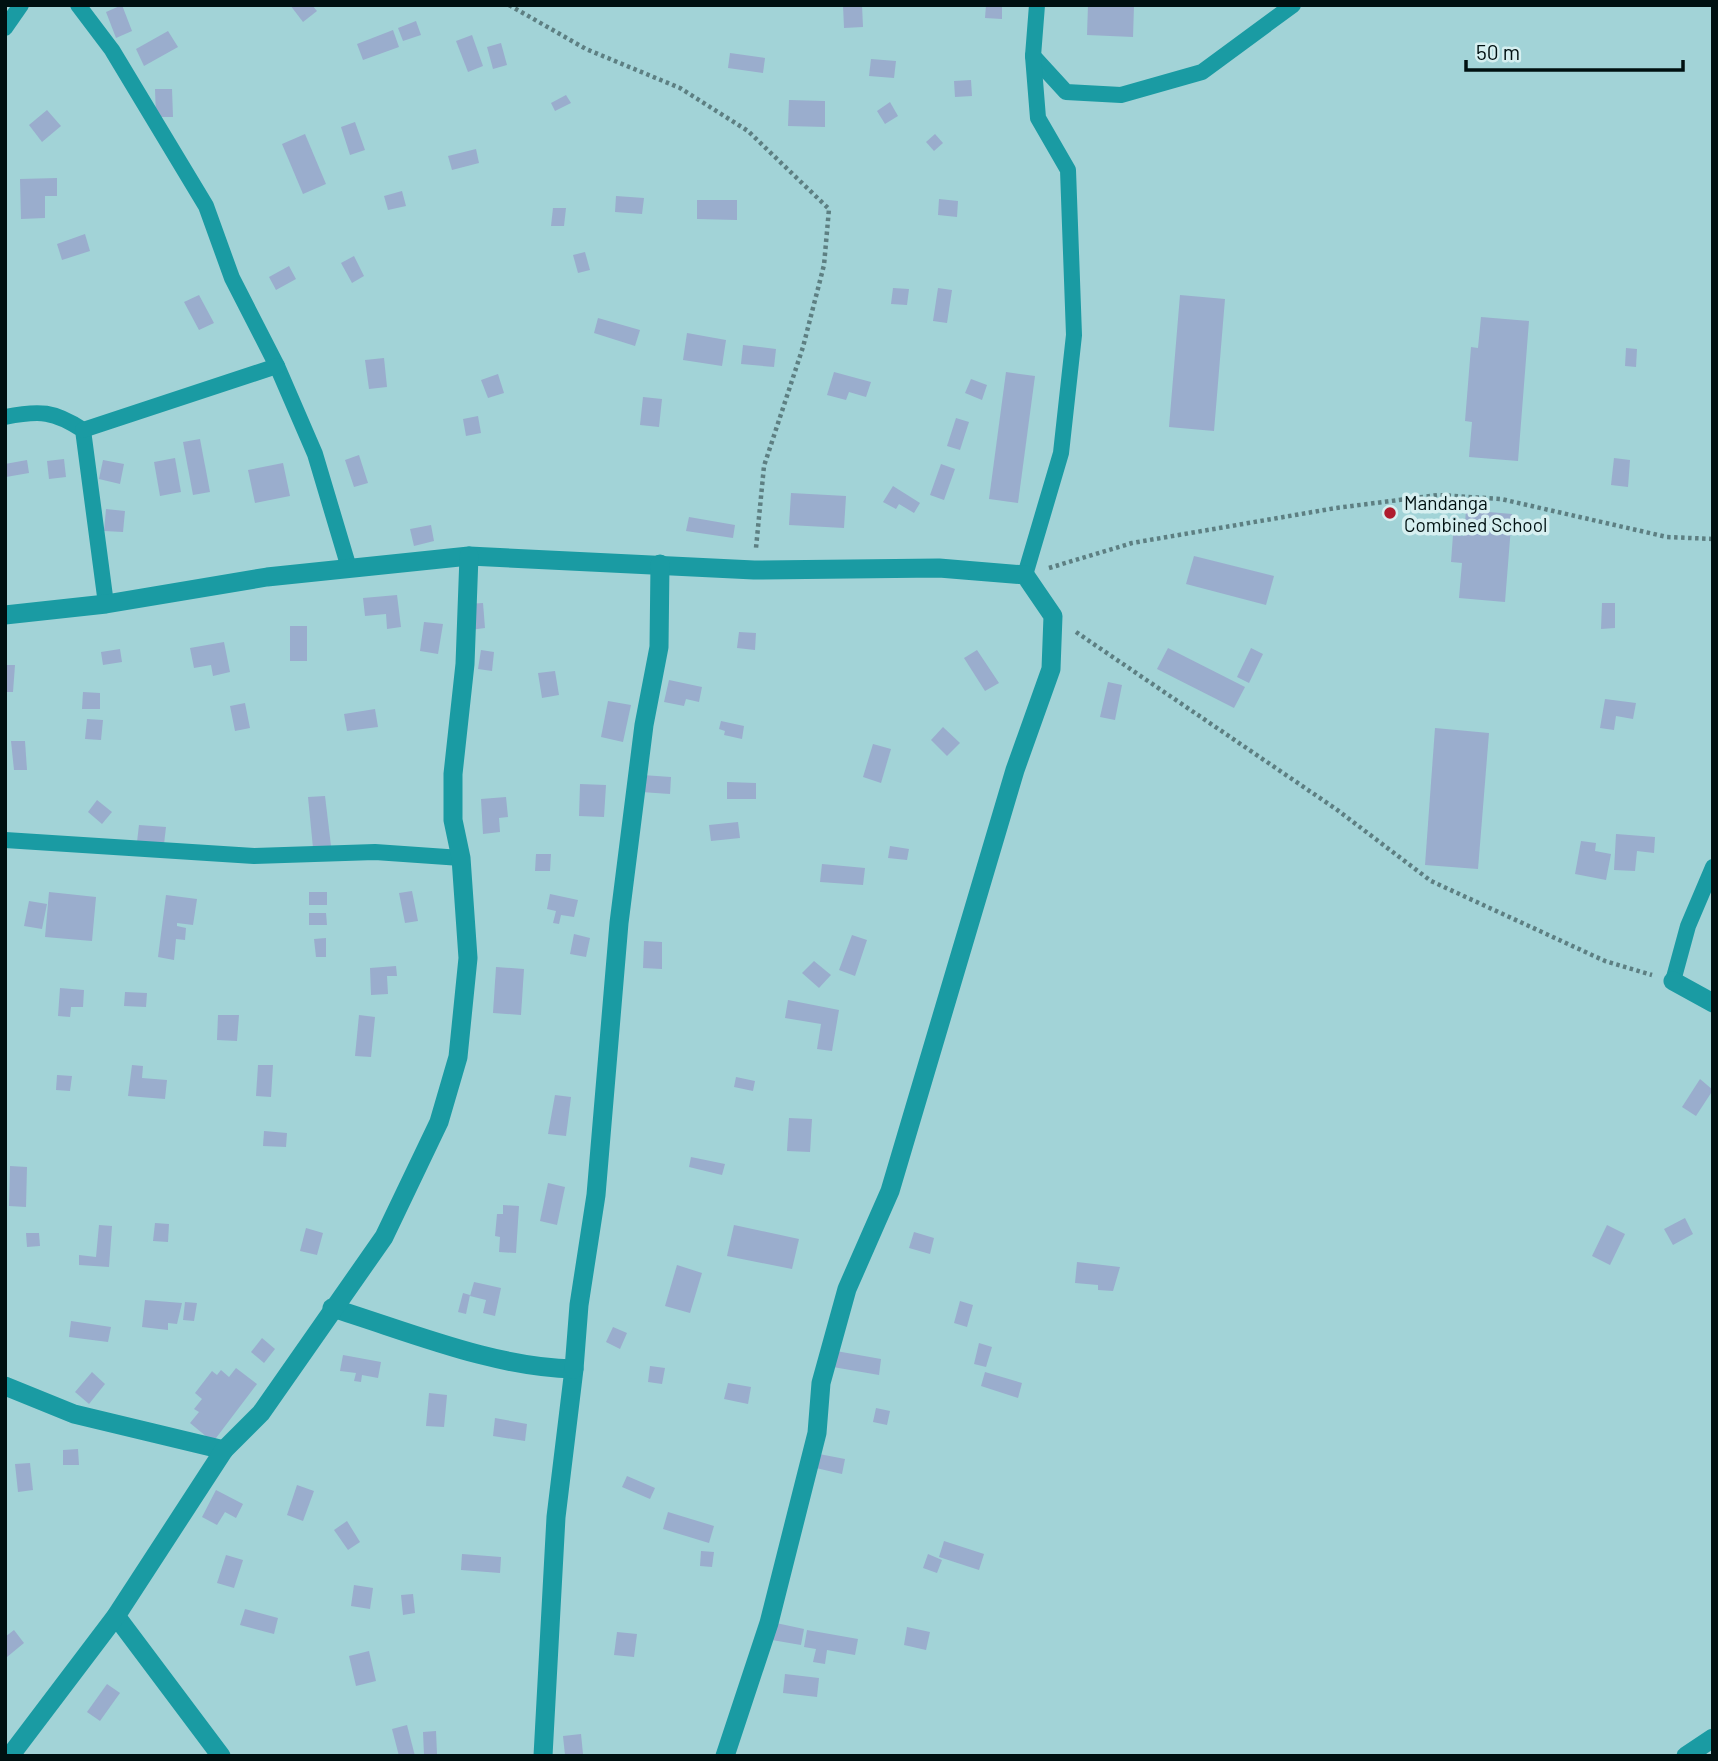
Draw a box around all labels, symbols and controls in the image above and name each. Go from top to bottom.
scale bar [1466,28,1683,72]
text: 50 m [1476,39,1520,64]
place label: Mandanga Combined School [1404,491,1547,536]
marker: Mandanga Combined School [1382,505,1398,521]

